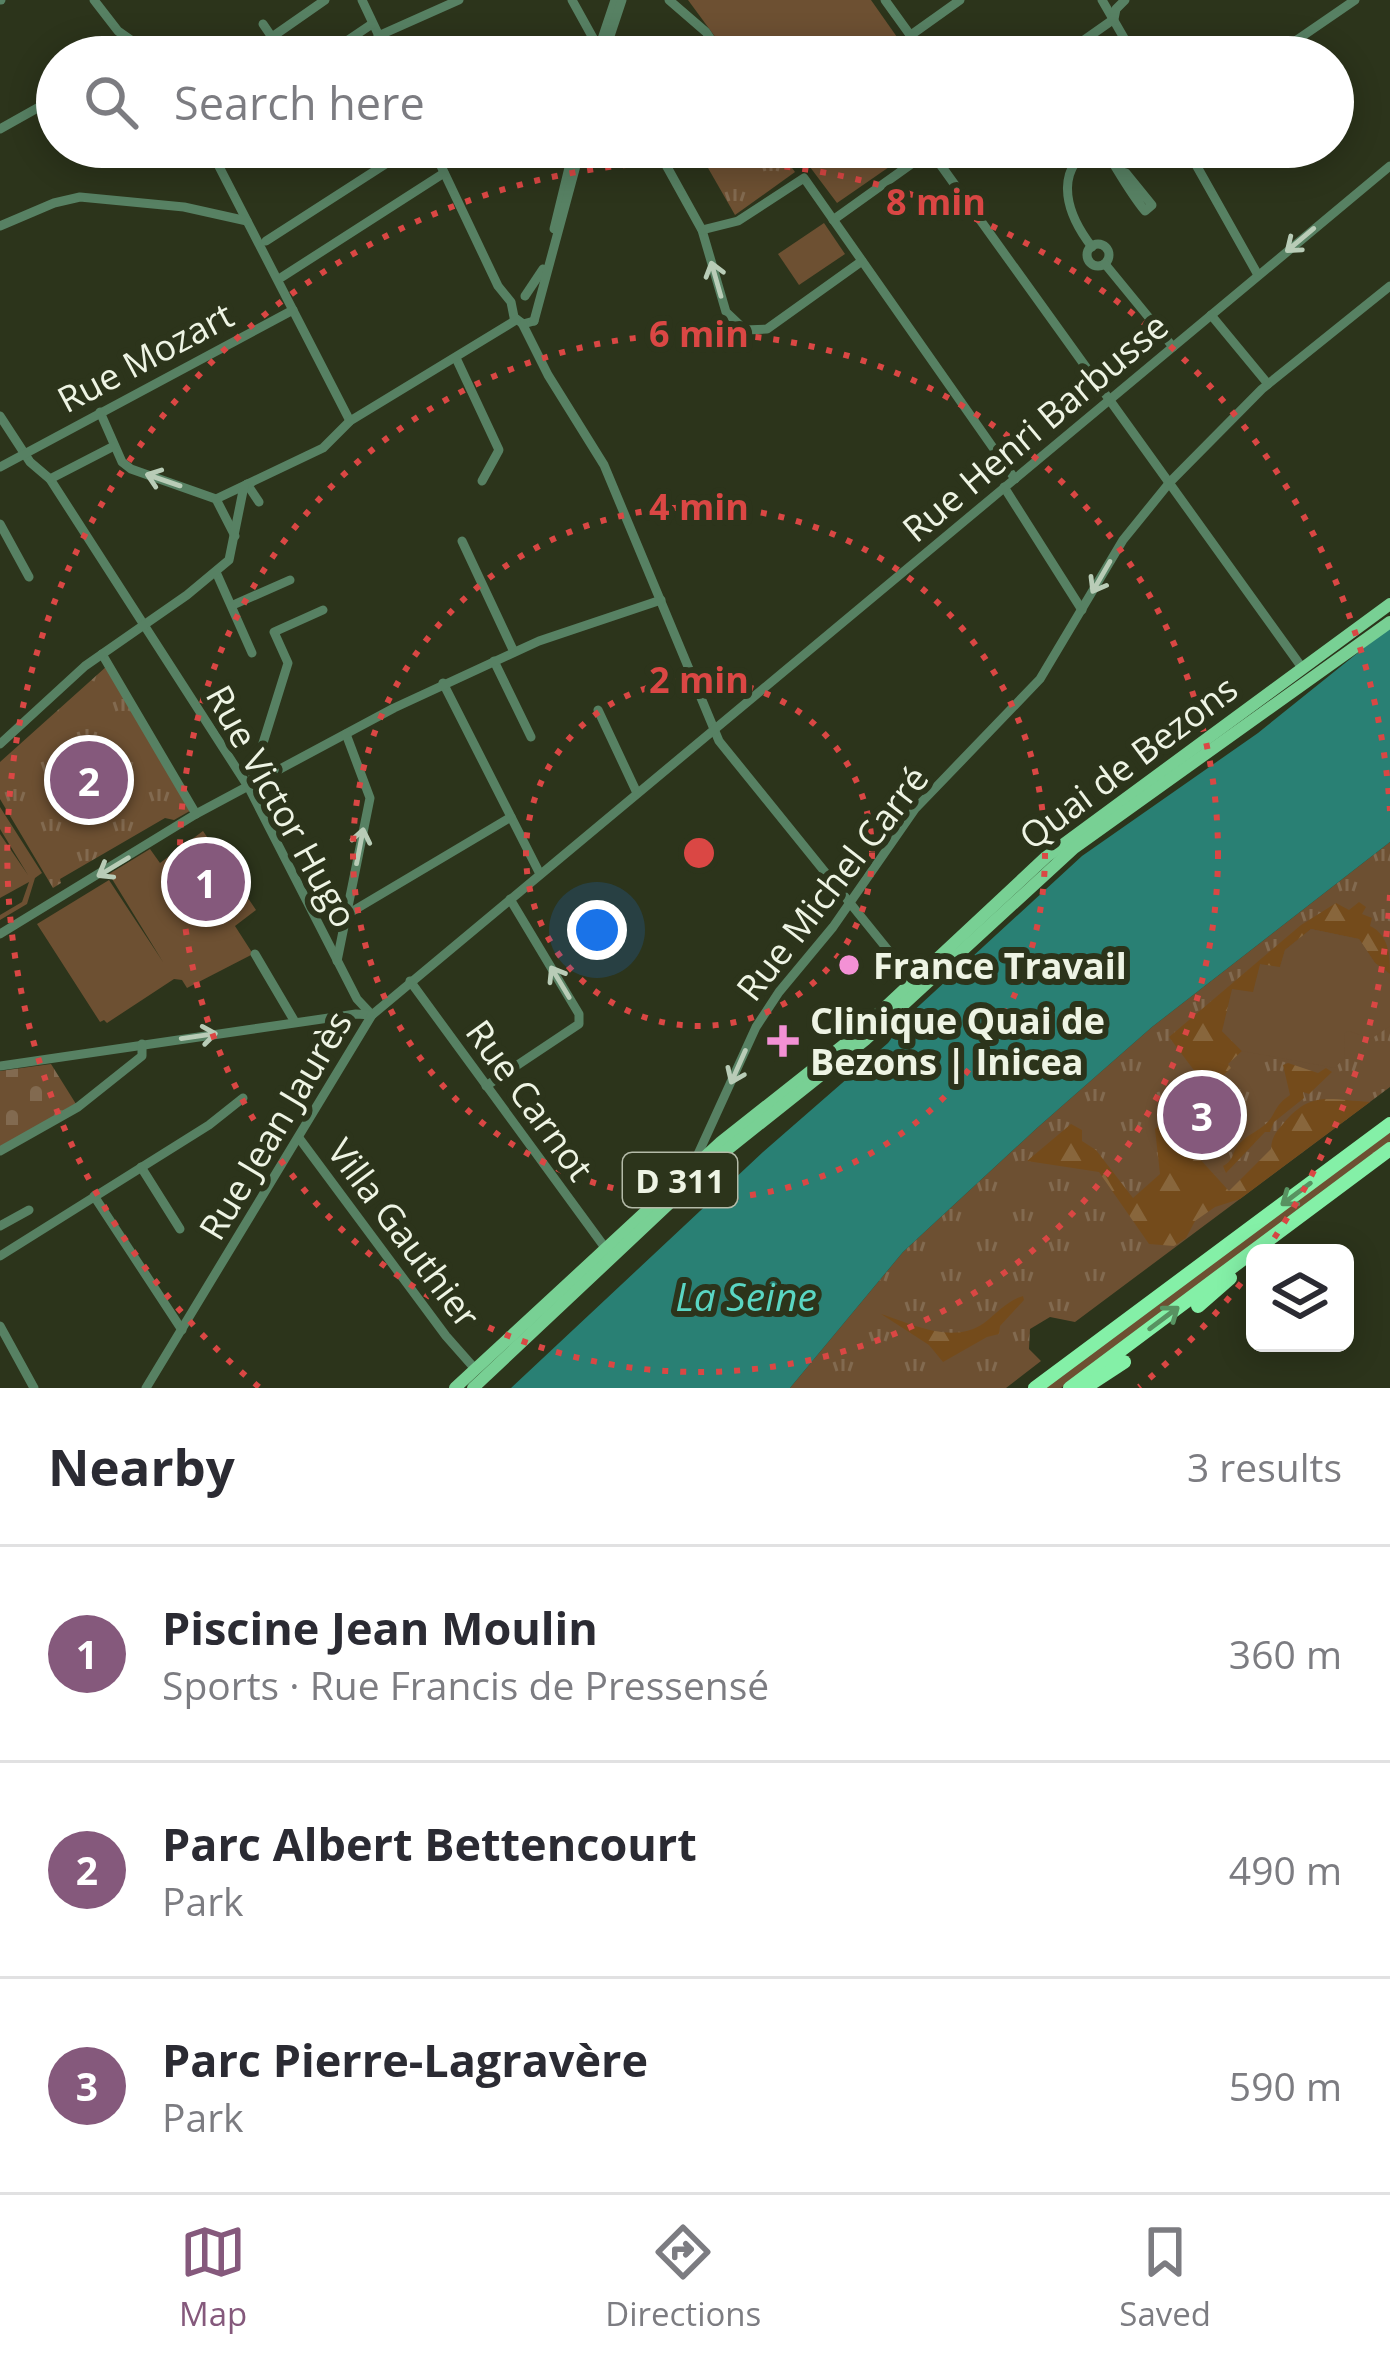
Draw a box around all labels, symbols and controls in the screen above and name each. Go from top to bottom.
search box [36,36,1354,168]
icon: search [78,69,144,135]
text: Search here [174,72,425,133]
text: 8 min [886,177,986,226]
one-way arrow [1285,226,1316,254]
one-way arrow [704,260,726,298]
street label: Rue Mozart [49,290,241,424]
street label: Rue Henri Barbusse [892,301,1178,553]
text: 6 min [649,309,749,358]
one-way arrow [145,468,182,489]
text: 4 min [649,482,749,531]
one-way arrow [1089,558,1113,593]
text: 2 min [649,655,749,704]
street label: Quai de Bezons [1009,664,1247,860]
street label: Rue Victor Hugo [195,676,369,936]
pin: 2 [50,735,128,825]
street label: Rue Michel Carré [725,755,939,1011]
one-way arrow [350,827,372,866]
centre of rings [678,832,720,874]
pin: 1 [167,837,245,927]
one-way arrow [96,856,131,880]
your location [567,900,627,960]
place label: France Travail [873,941,1127,990]
marker: France Travail [836,952,862,978]
one-way arrow [547,965,571,1000]
place label: Clinique Quai de Bezons | Inicea [810,996,1105,1086]
street label: Rue Jean Jaurès [187,1001,363,1249]
street label: Rue Carnot [455,1010,605,1190]
one-way arrow [179,1024,218,1047]
marker: Clinique Quai de Bezons | Inicea [767,1025,799,1057]
one-way arrow [725,1048,747,1084]
pin: 3 [1163,1070,1241,1160]
street label: Villa Gauthier [317,1128,492,1338]
road number: D 311 [623,1153,737,1207]
one-way arrow [1280,1180,1313,1206]
map controls [1246,1244,1354,1352]
button: layers [1246,1244,1354,1352]
water label: La Seine [675,1269,817,1322]
one-way arrow [1147,1305,1180,1331]
text: Nearby [48,1431,235,1501]
text: 3 results [1187,1440,1342,1493]
text: Piscine Jean Moulin [162,1597,598,1658]
text: 1 [76,1627,98,1680]
text: 360 m [1229,1627,1342,1680]
text: Sports · Rue Francis de Pressensé [162,1658,769,1711]
text: Parc Albert Bettencourt [162,1813,697,1874]
text: 2 [76,1843,98,1896]
text: 490 m [1229,1843,1342,1896]
text: Park [162,1874,244,1927]
text: Parc Pierre-Lagravère [162,2029,648,2090]
text: 3 [76,2059,98,2112]
text: 590 m [1229,2059,1342,2112]
text: Park [162,2090,244,2143]
tab: Map [179,2219,247,2336]
tab: Directions [605,2219,761,2336]
tab: Saved [1119,2219,1211,2336]

